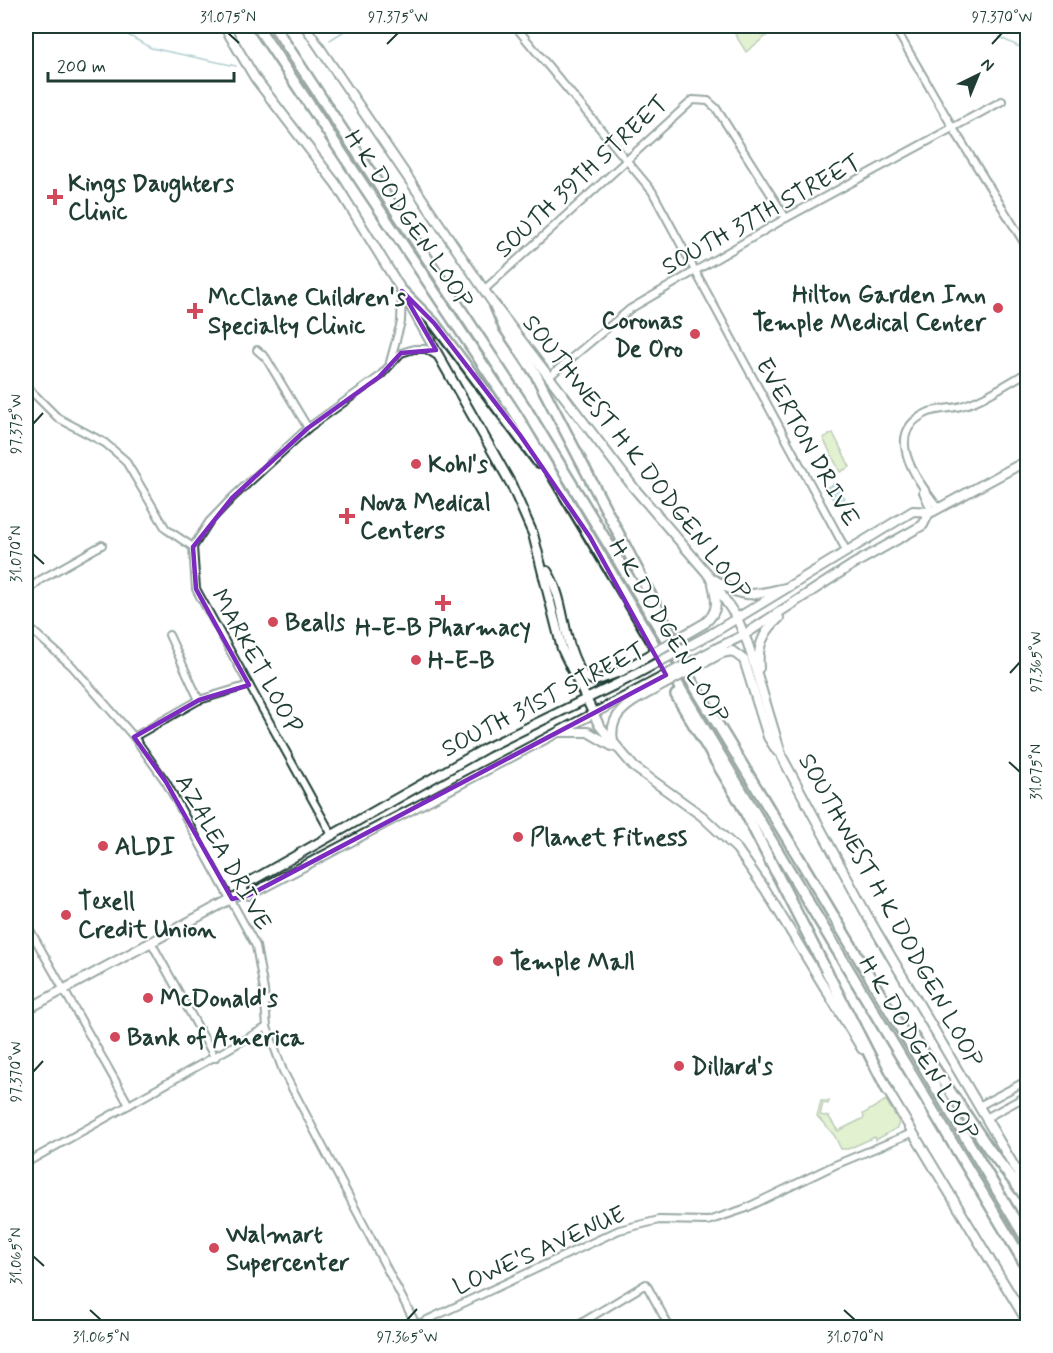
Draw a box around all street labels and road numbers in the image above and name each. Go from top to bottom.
street label: SOUTH 39TH STREET [489,89,675,265]
street label: H K DODGEN LOOP [336,124,479,316]
street label: SOUTH 37TH STREET [656,148,867,283]
street label: SOUTHWEST H K DODGEN LOOP [515,309,757,607]
street label: EVERTON DRIVE [748,353,866,533]
street label: H K DODGEN LOOP [601,534,735,730]
street label: MARKET LOOP [203,584,308,740]
street label: SOUTH 31ST STREET [436,635,651,765]
street label: SOUTHWEST H K DODGEN LOOP [792,748,990,1072]
street label: AZALEA DRIVE [167,769,278,936]
street label: H K DODGEN LOOP [852,950,986,1146]
street label: LOWE'S AVENUE [449,1200,630,1303]

